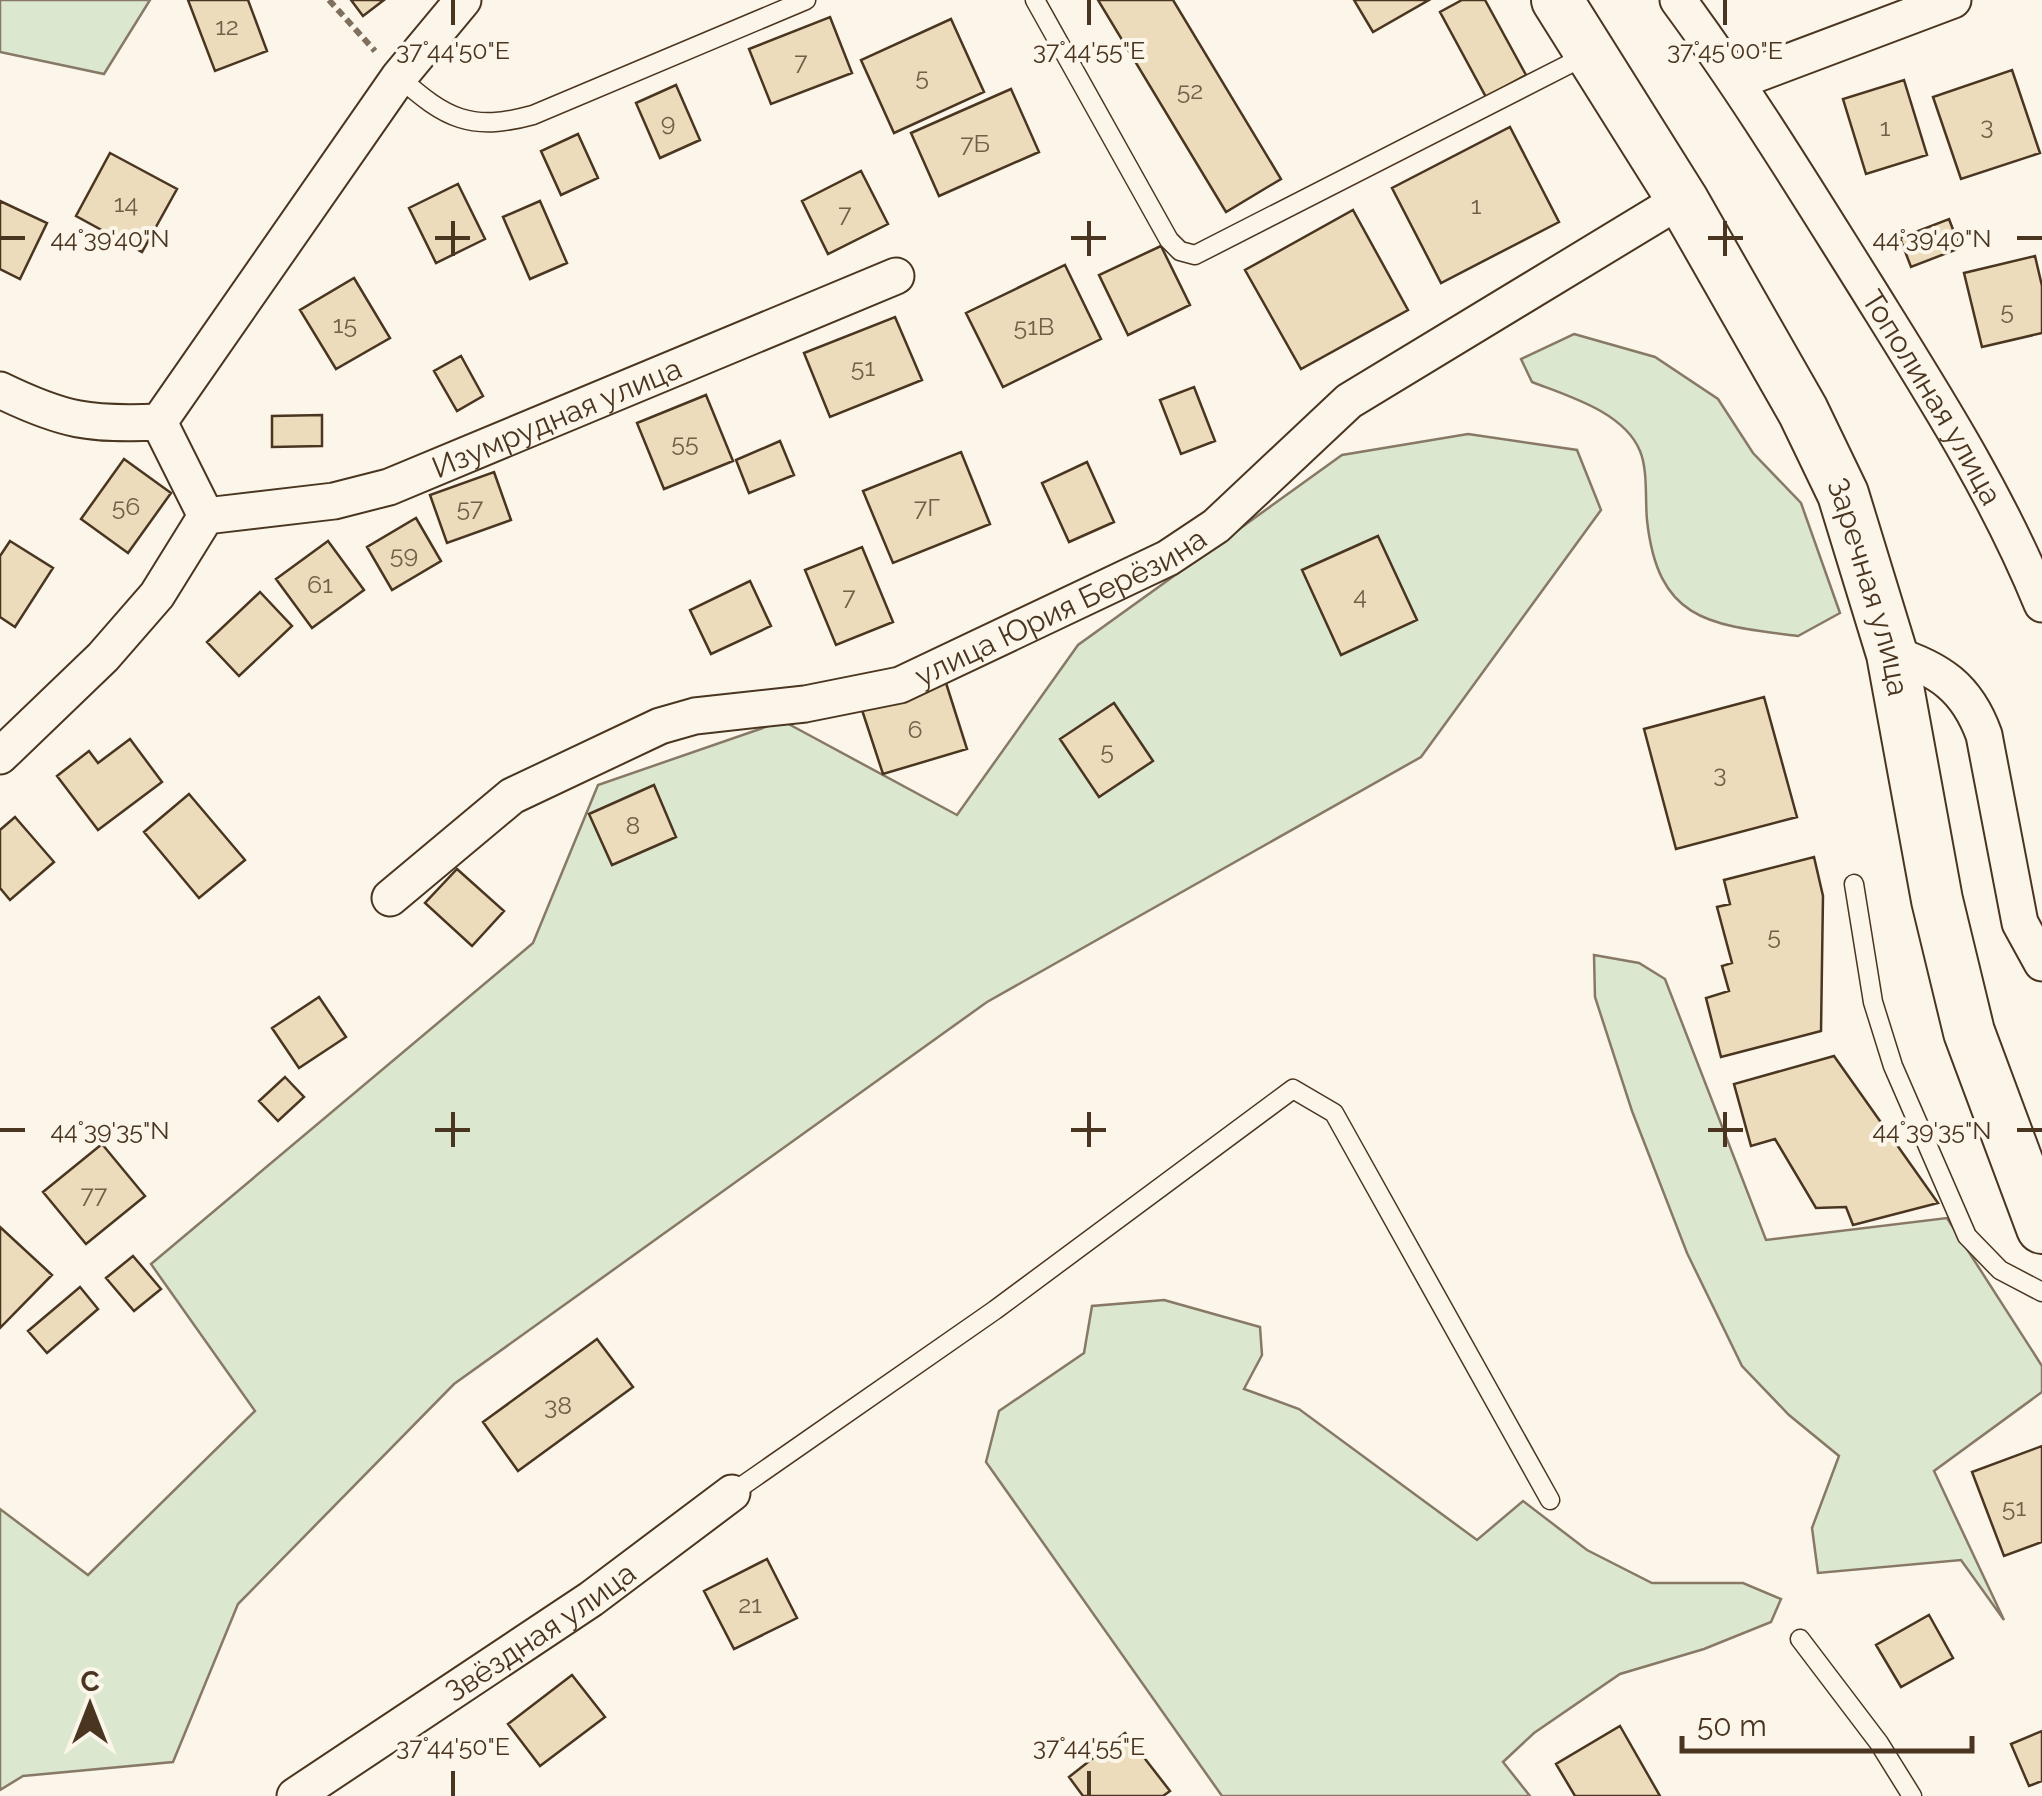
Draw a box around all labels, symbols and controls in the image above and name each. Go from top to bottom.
house number: 12 [215,11,239,41]
text: 37°44'50"E [396,35,510,65]
text: 37°44'55"E [1033,35,1145,65]
text: 37°45'00"E [1667,35,1783,65]
house number: 7 [794,46,808,76]
house number: 5 [915,61,929,91]
house number: 52 [1177,75,1203,105]
house number: 9 [661,107,675,137]
house number: 3 [1980,110,1994,140]
house number: 1 [1880,112,1891,142]
house number: 7Б [960,128,990,158]
house number: 14 [114,188,138,218]
house number: 1 [1471,190,1482,220]
house number: 7 [838,198,852,228]
text: 44°39'40"N [50,223,170,253]
text: 44°39'40"N [1872,223,1992,253]
street label: Тополиная улица [1855,283,2010,510]
house number: 5 [2000,295,2014,325]
house number: 15 [333,309,357,339]
house number: 51В [1014,311,1054,341]
street label: Изумрудная улица [427,350,686,485]
house number: 51 [851,352,875,382]
house number: 55 [671,427,699,457]
street label: Заречная улица [1820,472,1917,699]
house number: 56 [112,491,140,521]
house number: 57 [457,492,484,522]
house number: 7Г [914,492,940,522]
street label: улица Юрия Берёзина [909,520,1213,693]
house number: 59 [390,539,418,569]
house number: 61 [307,569,333,599]
house number: 4 [1353,580,1367,610]
house number: 7 [842,581,856,611]
house number: 6 [907,714,923,744]
house number: 5 [1100,735,1114,765]
house number: 3 [1713,758,1727,788]
house number: 8 [626,810,640,840]
house number: 5 [1767,920,1781,950]
text: 44°39'35"N [50,1115,170,1145]
text: 44°39'35"N [1872,1115,1992,1145]
house number: 77 [81,1179,108,1209]
house number: 38 [544,1390,572,1420]
house number: 51 [2002,1492,2026,1522]
street label: Звёздная улица [438,1555,642,1709]
house number: 21 [738,1589,762,1619]
north arrow [40,1656,140,1756]
text: С [80,1665,100,1698]
scale bar [1682,1691,1972,1753]
text: 50 m [1697,1708,1767,1743]
text: 37°44'50"E [396,1731,510,1761]
text: 37°44'55"E [1033,1731,1145,1761]

